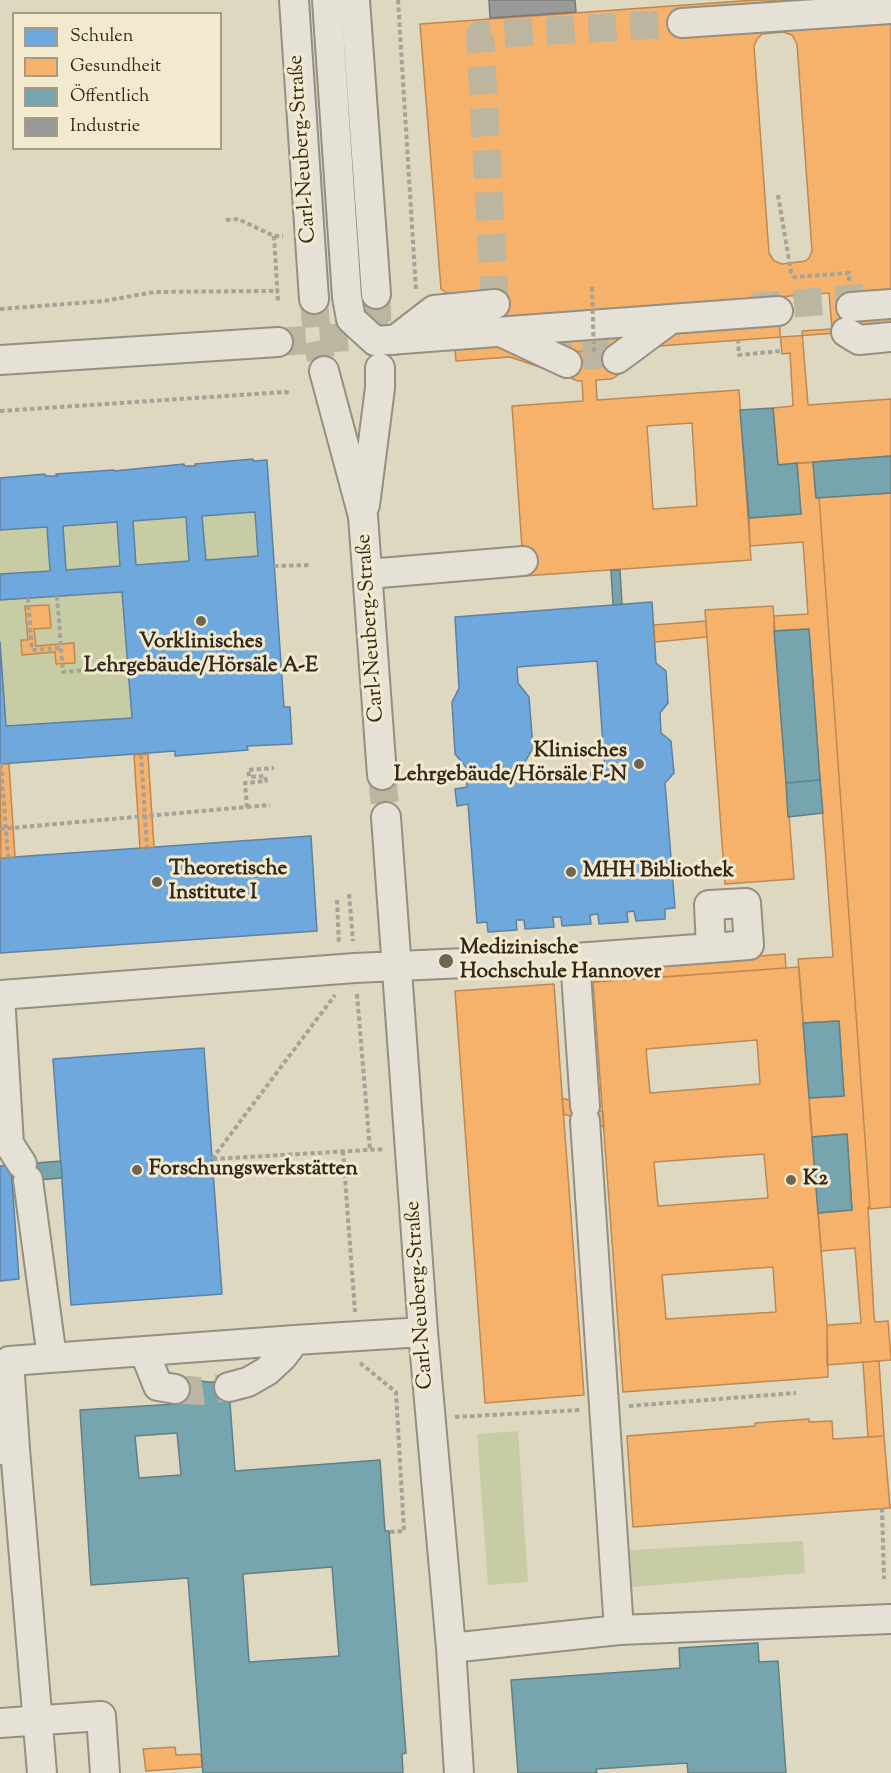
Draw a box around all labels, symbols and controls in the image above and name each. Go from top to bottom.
legend [12,12,222,150]
text: Schulen [70,24,133,50]
text: Gesundheit [70,54,161,80]
street label: Carl-Neuberg-Straße [285,54,323,244]
text: Öffentlich [70,84,150,110]
text: Industrie [70,114,140,140]
street label: Carl-Neuberg-Straße [353,533,391,723]
marker: Vorklinisches Lehrgebäude/Hörsäle A-E [194,614,208,628]
place label: Vorklinisches Lehrgebäude/Hörsäle A-E [84,630,318,680]
place label: Klinisches Lehrgebäude/Hörsäle F-N [394,739,627,789]
marker: Klinisches Lehrgebäude/Hörsäle F-N [632,757,646,771]
place label: Theoretische Institute I [169,857,287,907]
place label: MHH Bibliothek [583,859,734,885]
marker: MHH Bibliothek [564,865,578,879]
marker: Theoretische Institute I [150,875,164,889]
place label: Medizinische Hochschule Hannover [460,936,661,986]
marker: Medizinische Hochschule Hannover [437,952,455,970]
place label: Forschungswerkstätten [149,1157,358,1183]
marker: Forschungswerkstätten [130,1163,144,1177]
place label: K2 [803,1167,828,1193]
marker: K2 [784,1173,798,1187]
street label: Carl-Neuberg-Straße [402,1200,440,1390]

